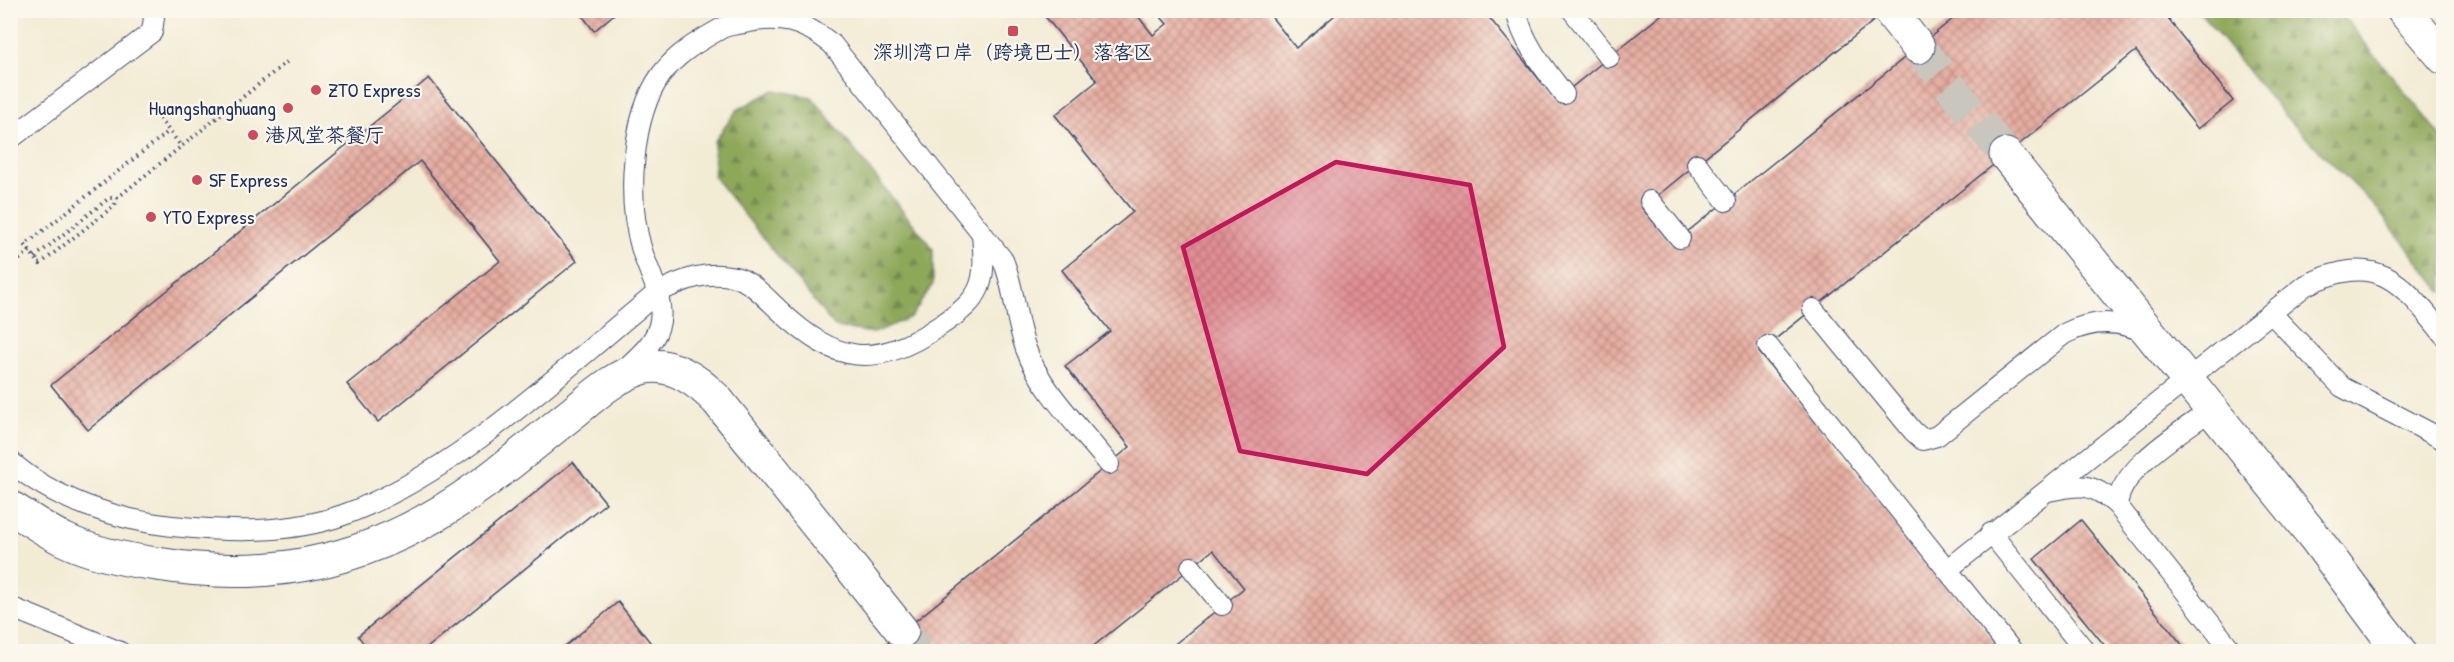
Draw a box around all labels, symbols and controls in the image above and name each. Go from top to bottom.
marker: 深圳湾口岸（跨境巴士）落客区 [1006,24,1020,38]
place label: 深圳湾口岸（跨境巴士）落客区 [873,38,1153,65]
place label: ZTO Express [328,76,421,103]
marker: ZTO Express [309,83,323,97]
place label: Huangshanghuang [149,94,276,121]
marker: Huangshanghuang [281,101,295,115]
place label: 港风堂茶餐厅 [265,121,385,148]
marker: 港风堂茶餐厅 [246,128,260,142]
place label: SF Express [209,166,288,193]
marker: SF Express [190,173,204,187]
place label: YTO Express [163,203,255,230]
marker: YTO Express [144,210,158,224]

